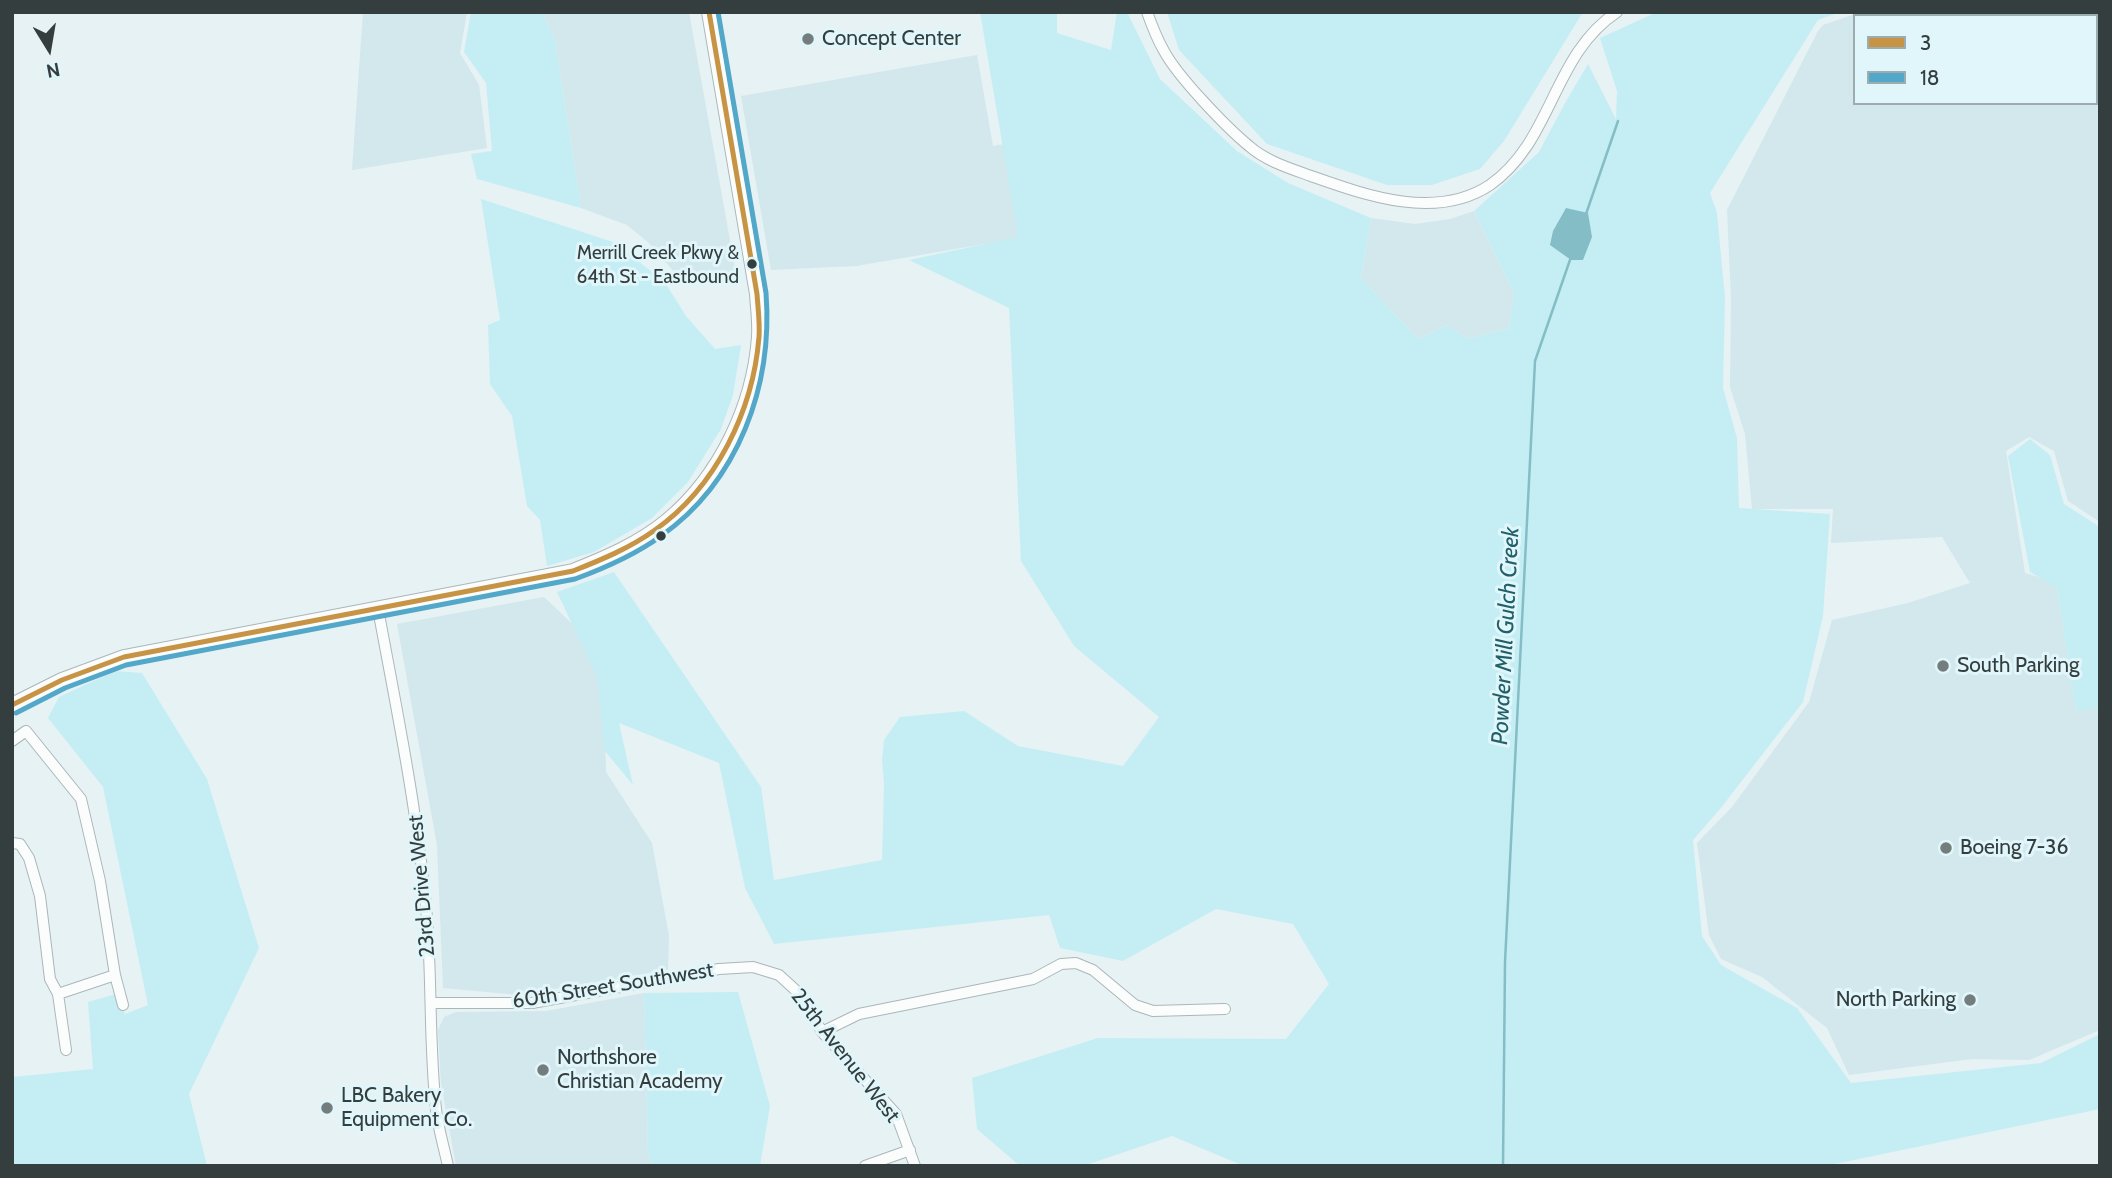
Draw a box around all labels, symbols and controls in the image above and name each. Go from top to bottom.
north arrow [14,14,84,84]
legend [1853,14,2098,105]
place label: Concept Center [822,26,961,52]
text: 3 [1920,30,1931,55]
marker: Concept Center [800,31,816,47]
text: N [44,58,62,83]
text: 18 [1920,65,1940,90]
place label: Merrill Creek Pkwy & 64th St - Eastbound [576,242,739,286]
marker: Merrill Creek Pkwy & 64th St - Eastbound [745,257,759,271]
water label: Powder Mill Gulch Creek [1487,526,1525,746]
unlabelled marker [654,529,668,543]
place label: South Parking [1957,653,2079,679]
marker: South Parking [1935,658,1951,674]
street label: 23rd Drive West [403,814,441,958]
place label: Boeing 7-36 [1960,835,2068,861]
marker: Boeing 7-36 [1938,840,1954,856]
street label: 60th Street Southwest [511,958,715,1014]
street label: 25th Avenue West [785,984,905,1128]
place label: North Parking [1836,987,1956,1013]
marker: North Parking [1962,992,1978,1008]
place label: Northshore Christian Academy [557,1045,723,1095]
marker: Northshore Christian Academy [535,1062,551,1078]
place label: LBC Bakery Equipment Co. [341,1083,472,1133]
marker: LBC Bakery Equipment Co. [319,1100,335,1116]

